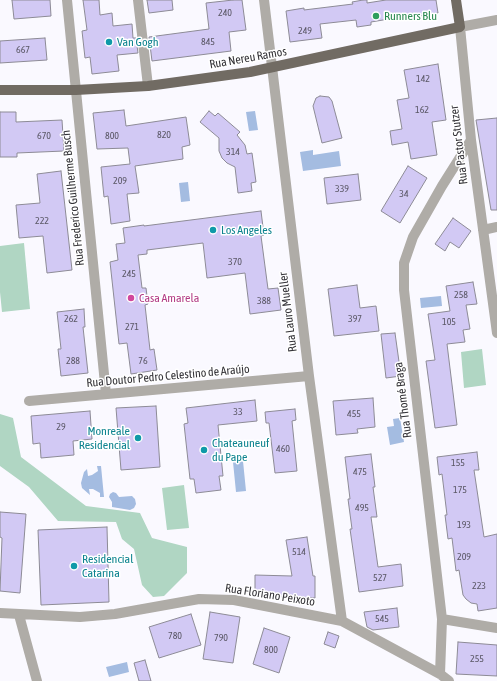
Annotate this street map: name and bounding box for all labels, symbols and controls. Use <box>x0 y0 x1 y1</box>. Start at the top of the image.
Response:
house number: 240 <box>218 7 232 19</box>
place label: Runners Blu <box>384 9 437 23</box>
marker: Runners Blu <box>371 11 381 21</box>
house number: 249 <box>298 25 312 37</box>
place label: Van Gogh <box>117 35 159 49</box>
house number: 845 <box>201 36 215 48</box>
marker: Van Gogh <box>104 37 114 47</box>
house number: 667 <box>16 44 30 56</box>
street label: Rua Nereu Ramos <box>208 44 288 72</box>
house number: 142 <box>416 73 430 85</box>
house number: 162 <box>415 104 429 116</box>
street label: Rua Pastor Stutzer <box>447 105 471 185</box>
street label: Rua Frederico Guilherme Busch <box>59 129 87 267</box>
house number: 820 <box>157 129 171 141</box>
house number: 670 <box>37 130 51 142</box>
house number: 800 <box>105 130 119 142</box>
house number: 314 <box>226 146 240 158</box>
house number: 209 <box>113 175 127 187</box>
house number: 339 <box>335 183 349 195</box>
house number: 34 <box>399 188 409 200</box>
house number: 222 <box>35 215 49 227</box>
place label: Los Angeles <box>221 223 272 237</box>
marker: Los Angeles <box>208 225 218 235</box>
house number: 370 <box>228 256 242 268</box>
house number: 245 <box>122 268 136 280</box>
street label: Rua Lauro Mueller <box>276 271 300 353</box>
house number: 258 <box>454 289 468 301</box>
place label: Casa Amarela <box>139 291 199 305</box>
marker: Casa Amarela <box>126 293 136 303</box>
house number: 388 <box>257 295 271 307</box>
house number: 262 <box>64 313 78 325</box>
house number: 397 <box>348 313 362 325</box>
house number: 105 <box>442 316 456 328</box>
house number: 271 <box>125 321 139 333</box>
house number: 288 <box>66 355 80 367</box>
house number: 76 <box>138 355 148 367</box>
street label: Rua Thomé Braga <box>391 361 415 439</box>
street label: Rua Doutor Pedro Celestino de Araújo <box>86 362 250 390</box>
house number: 33 <box>233 406 243 418</box>
house number: 455 <box>347 408 361 420</box>
house number: 29 <box>56 421 66 433</box>
place label: Monreale Residencial <box>79 424 130 452</box>
marker: Monreale Residencial <box>133 433 143 443</box>
place label: Chateauneuf du Pape <box>212 436 269 464</box>
house number: 460 <box>276 443 290 455</box>
marker: Chateauneuf du Pape <box>199 445 209 455</box>
house number: 155 <box>451 457 465 469</box>
house number: 475 <box>353 466 367 478</box>
house number: 175 <box>453 484 467 496</box>
house number: 495 <box>355 502 369 514</box>
house number: 193 <box>457 519 471 531</box>
house number: 514 <box>292 546 306 558</box>
house number: 209 <box>457 551 471 563</box>
place label: Residencial Catarina <box>82 552 133 580</box>
marker: Residencial Catarina <box>69 561 79 571</box>
house number: 527 <box>373 572 387 584</box>
house number: 223 <box>472 580 486 592</box>
street label: Rua Floriano Peixoto <box>224 581 316 609</box>
house number: 545 <box>375 613 389 625</box>
house number: 780 <box>168 630 182 642</box>
house number: 790 <box>214 632 228 644</box>
house number: 800 <box>264 644 278 656</box>
house number: 255 <box>470 653 484 665</box>

